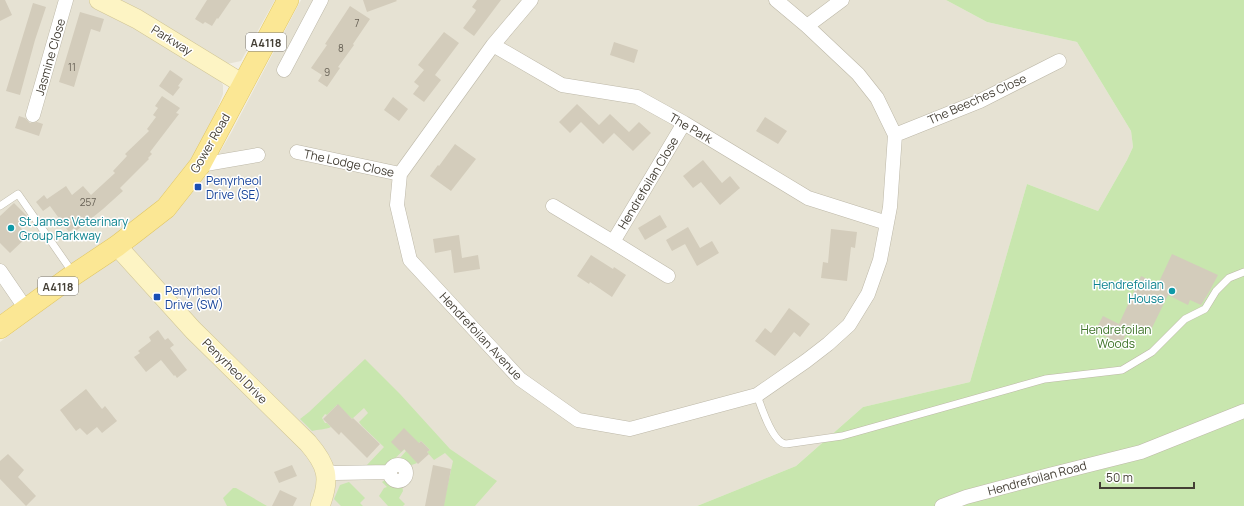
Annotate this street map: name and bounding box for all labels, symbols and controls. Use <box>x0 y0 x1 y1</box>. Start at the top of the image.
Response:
street label: Jasmine Close <box>31 16 69 98</box>
house number: 7 <box>354 16 360 30</box>
street label: Parkway <box>148 21 196 60</box>
road number: A4118 <box>246 33 286 51</box>
house number: 8 <box>338 41 344 55</box>
house number: 11 <box>68 60 76 74</box>
house number: 9 <box>324 65 330 79</box>
street label: The Beeches Close <box>925 70 1029 128</box>
street label: The Park <box>666 109 717 148</box>
street label: Gower Road <box>186 110 234 176</box>
street label: Hendrefoilan Close <box>614 134 682 232</box>
street label: The Lodge Close <box>302 145 396 181</box>
place label: Penyrheol Drive (SE) <box>206 172 262 203</box>
marker: Penyrheol Drive (SE) <box>193 182 203 192</box>
house number: 257 <box>80 195 96 209</box>
place label: St James Veterinary Group Parkway <box>19 213 129 244</box>
marker: St James Veterinary Group Parkway <box>6 223 16 233</box>
place label: Hendrefoilan House <box>1093 276 1164 307</box>
road number: A4118 <box>38 277 78 295</box>
place label: Penyrheol Drive (SW) <box>165 282 224 313</box>
marker: Hendrefoilan House <box>1167 286 1177 296</box>
street label: Hendrefoilan Avenue <box>436 288 526 384</box>
marker: Penyrheol Drive (SW) <box>152 292 162 302</box>
park label: Hendrefoilan Woods <box>1081 321 1151 352</box>
street label: Penyrheol Drive <box>199 335 271 407</box>
street label: Hendrefoilan Road <box>986 457 1088 499</box>
scale bar <box>1100 464 1194 490</box>
text: 50 m <box>1106 469 1133 486</box>

